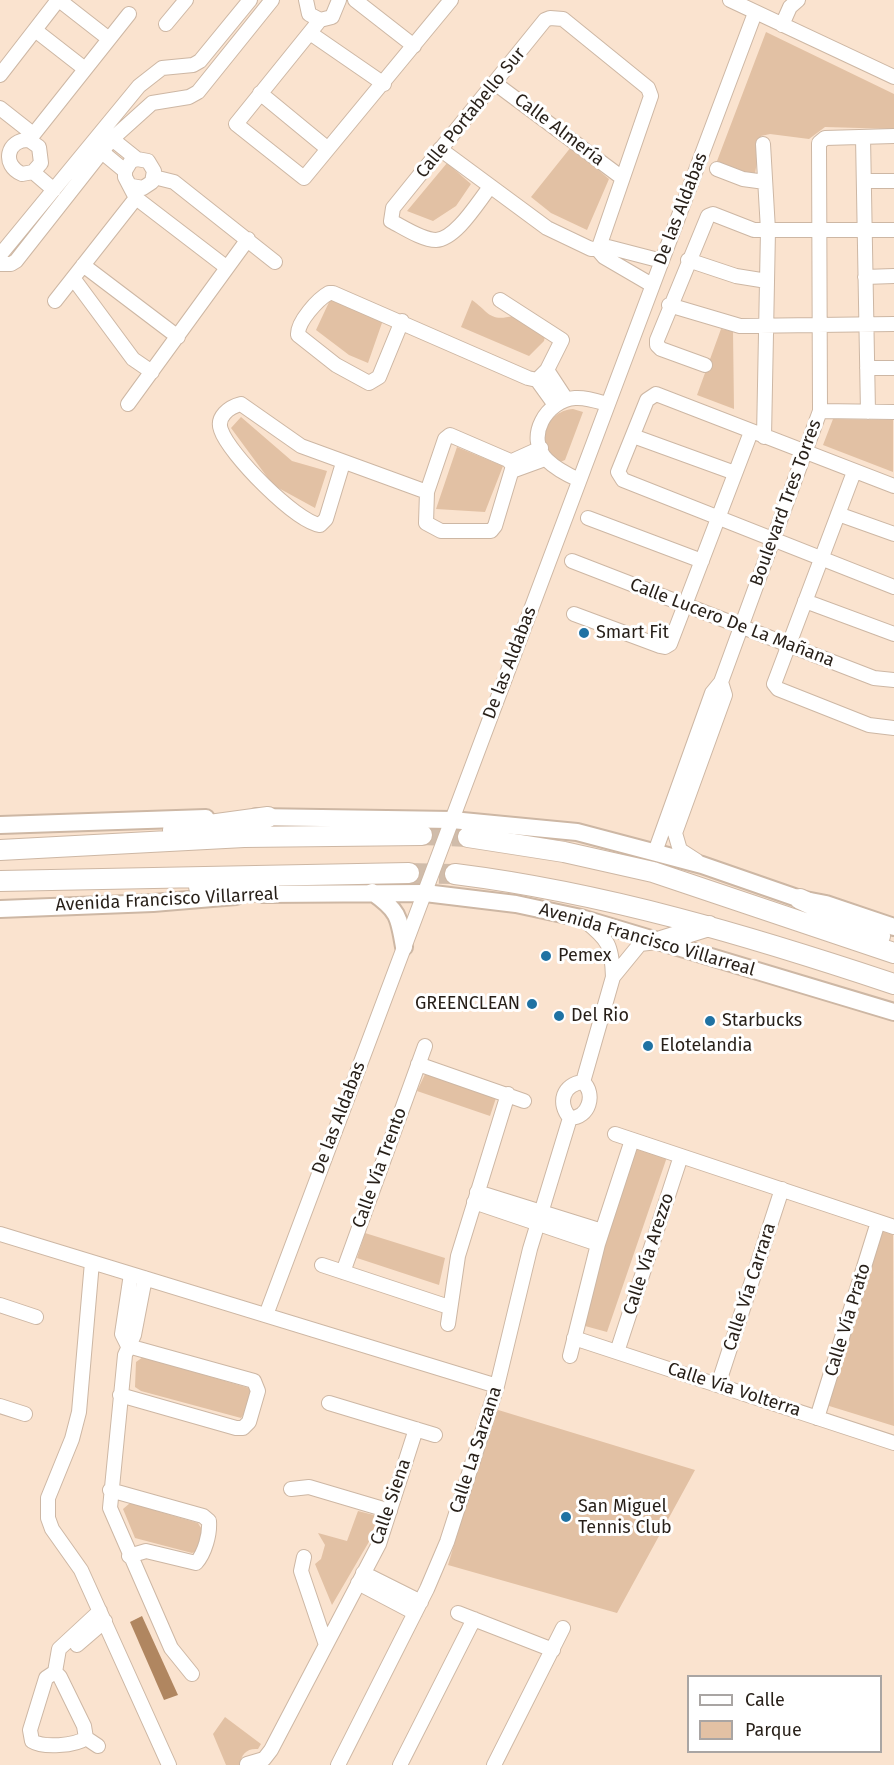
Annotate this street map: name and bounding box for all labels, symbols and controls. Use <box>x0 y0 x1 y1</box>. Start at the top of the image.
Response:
street label: Calle Portabello Sur <box>412 43 530 183</box>
street label: Calle Almería <box>510 89 608 171</box>
street label: De las Aldabas <box>650 150 712 268</box>
street label: Boulevard Tres Torres <box>746 417 826 589</box>
street label: Calle Lucero De La Mañana <box>627 574 837 672</box>
street label: De las Aldabas <box>479 604 541 722</box>
place label: Smart Fit <box>596 622 669 644</box>
marker: Smart Fit <box>577 626 591 640</box>
street label: Avenida Francisco Villarreal <box>55 883 279 917</box>
street label: Avenida Francisco Villarreal <box>537 899 757 981</box>
place label: Pemex <box>558 945 612 967</box>
marker: Pemex <box>539 949 553 963</box>
place label: GREENCLEAN <box>415 993 520 1015</box>
marker: GREENCLEAN <box>525 997 539 1011</box>
place label: Del Rio <box>571 1005 629 1027</box>
marker: Del Rio <box>552 1009 566 1023</box>
place label: Starbucks <box>722 1010 802 1032</box>
marker: Starbucks <box>703 1014 717 1028</box>
place label: Elotelandia <box>660 1035 752 1057</box>
marker: Elotelandia <box>641 1039 655 1053</box>
street label: De las Aldabas <box>308 1059 370 1177</box>
street label: Calle Vía Trento <box>348 1105 412 1231</box>
street label: Calle Vía Arezzo <box>619 1190 679 1318</box>
street label: Calle Vía Carrara <box>719 1220 781 1354</box>
street label: Calle Vía Prato <box>821 1261 875 1379</box>
street label: Calle Vía Volterra <box>665 1358 803 1422</box>
street label: Calle La Sarzana <box>445 1384 507 1516</box>
street label: Calle Siena <box>366 1456 416 1548</box>
place label: San Miguel Tennis Club <box>578 1496 672 1538</box>
marker: San Miguel Tennis Club <box>559 1510 573 1524</box>
legend <box>687 1675 882 1753</box>
text: Calle <box>745 1689 785 1711</box>
text: Parque <box>745 1719 802 1741</box>

